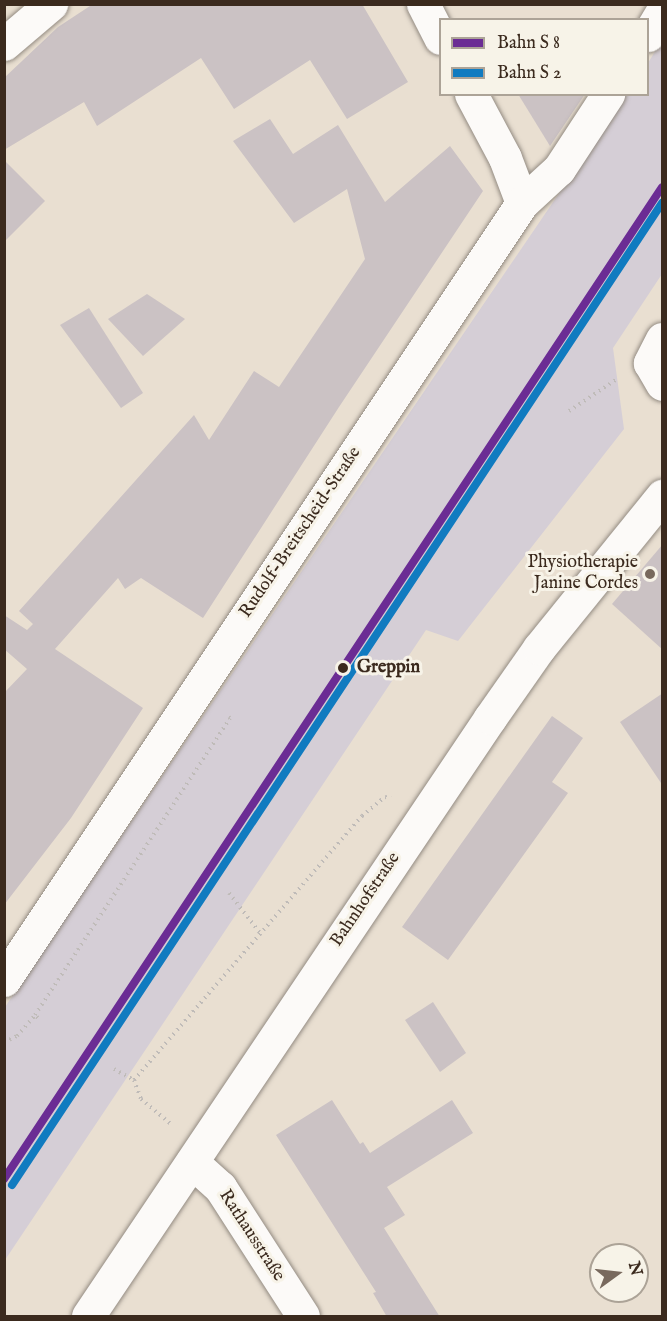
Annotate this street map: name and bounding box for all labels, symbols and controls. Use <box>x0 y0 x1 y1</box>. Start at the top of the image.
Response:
legend <box>439 18 649 96</box>
text: Bahn S 8 <box>497 32 560 55</box>
text: Bahn S 2 <box>497 62 561 85</box>
street label: Rudolf-Breitscheid-Straße <box>236 443 366 623</box>
place label: Physiotherapie Janine Cordes <box>528 553 638 596</box>
marker: Physiotherapie Janine Cordes <box>643 567 657 581</box>
place label: Greppin <box>357 657 420 679</box>
marker: Greppin <box>334 659 352 677</box>
street label: Bahnhofstraße <box>327 849 405 951</box>
street label: Rathausstraße <box>213 1186 289 1286</box>
north arrow <box>589 1243 649 1303</box>
text: N <box>623 1260 646 1278</box>

